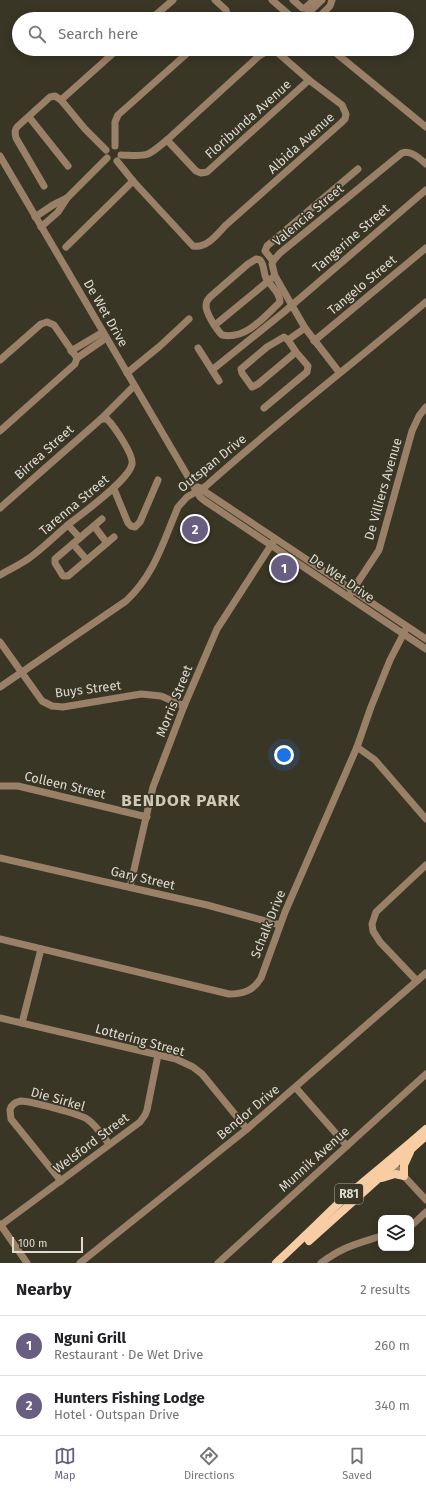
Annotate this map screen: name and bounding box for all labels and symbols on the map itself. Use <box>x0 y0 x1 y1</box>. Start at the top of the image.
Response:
street label: Floribunda Avenue <box>202 76 294 162</box>
street label: Albida Avenue <box>265 109 337 177</box>
street label: Valencia Street <box>270 181 347 249</box>
street label: Tangerine Street <box>310 200 393 275</box>
street label: Tangelo Street <box>325 252 399 318</box>
street label: De Wet Drive <box>81 277 131 349</box>
street label: Birrea Street <box>11 421 77 482</box>
street label: Outspan Drive <box>175 431 249 495</box>
street label: De Villiers Avenue <box>361 436 405 542</box>
street label: Tarenna Street <box>36 471 112 538</box>
pin: 2 <box>182 514 208 544</box>
street label: De Wet Drive <box>307 551 377 605</box>
pin: 1 <box>271 553 297 583</box>
street label: Morris Street <box>153 663 195 739</box>
street label: Buys Street <box>54 677 122 701</box>
your location <box>274 745 294 765</box>
street label: Colleen Street <box>23 768 107 802</box>
district label: BENDOR PARK <box>121 790 241 811</box>
street label: Gary Street <box>109 863 177 893</box>
street label: Schalk Drive <box>248 888 288 960</box>
street label: Lottering Street <box>94 1021 187 1059</box>
street label: Bendor Drive <box>214 1082 282 1142</box>
street label: Die Sirkel <box>29 1084 87 1114</box>
street label: Welsford Street <box>50 1110 132 1176</box>
street label: Munnik Avenue <box>276 1123 352 1195</box>
road number: R81 <box>335 1184 363 1204</box>
scale bar <box>12 1235 83 1254</box>

